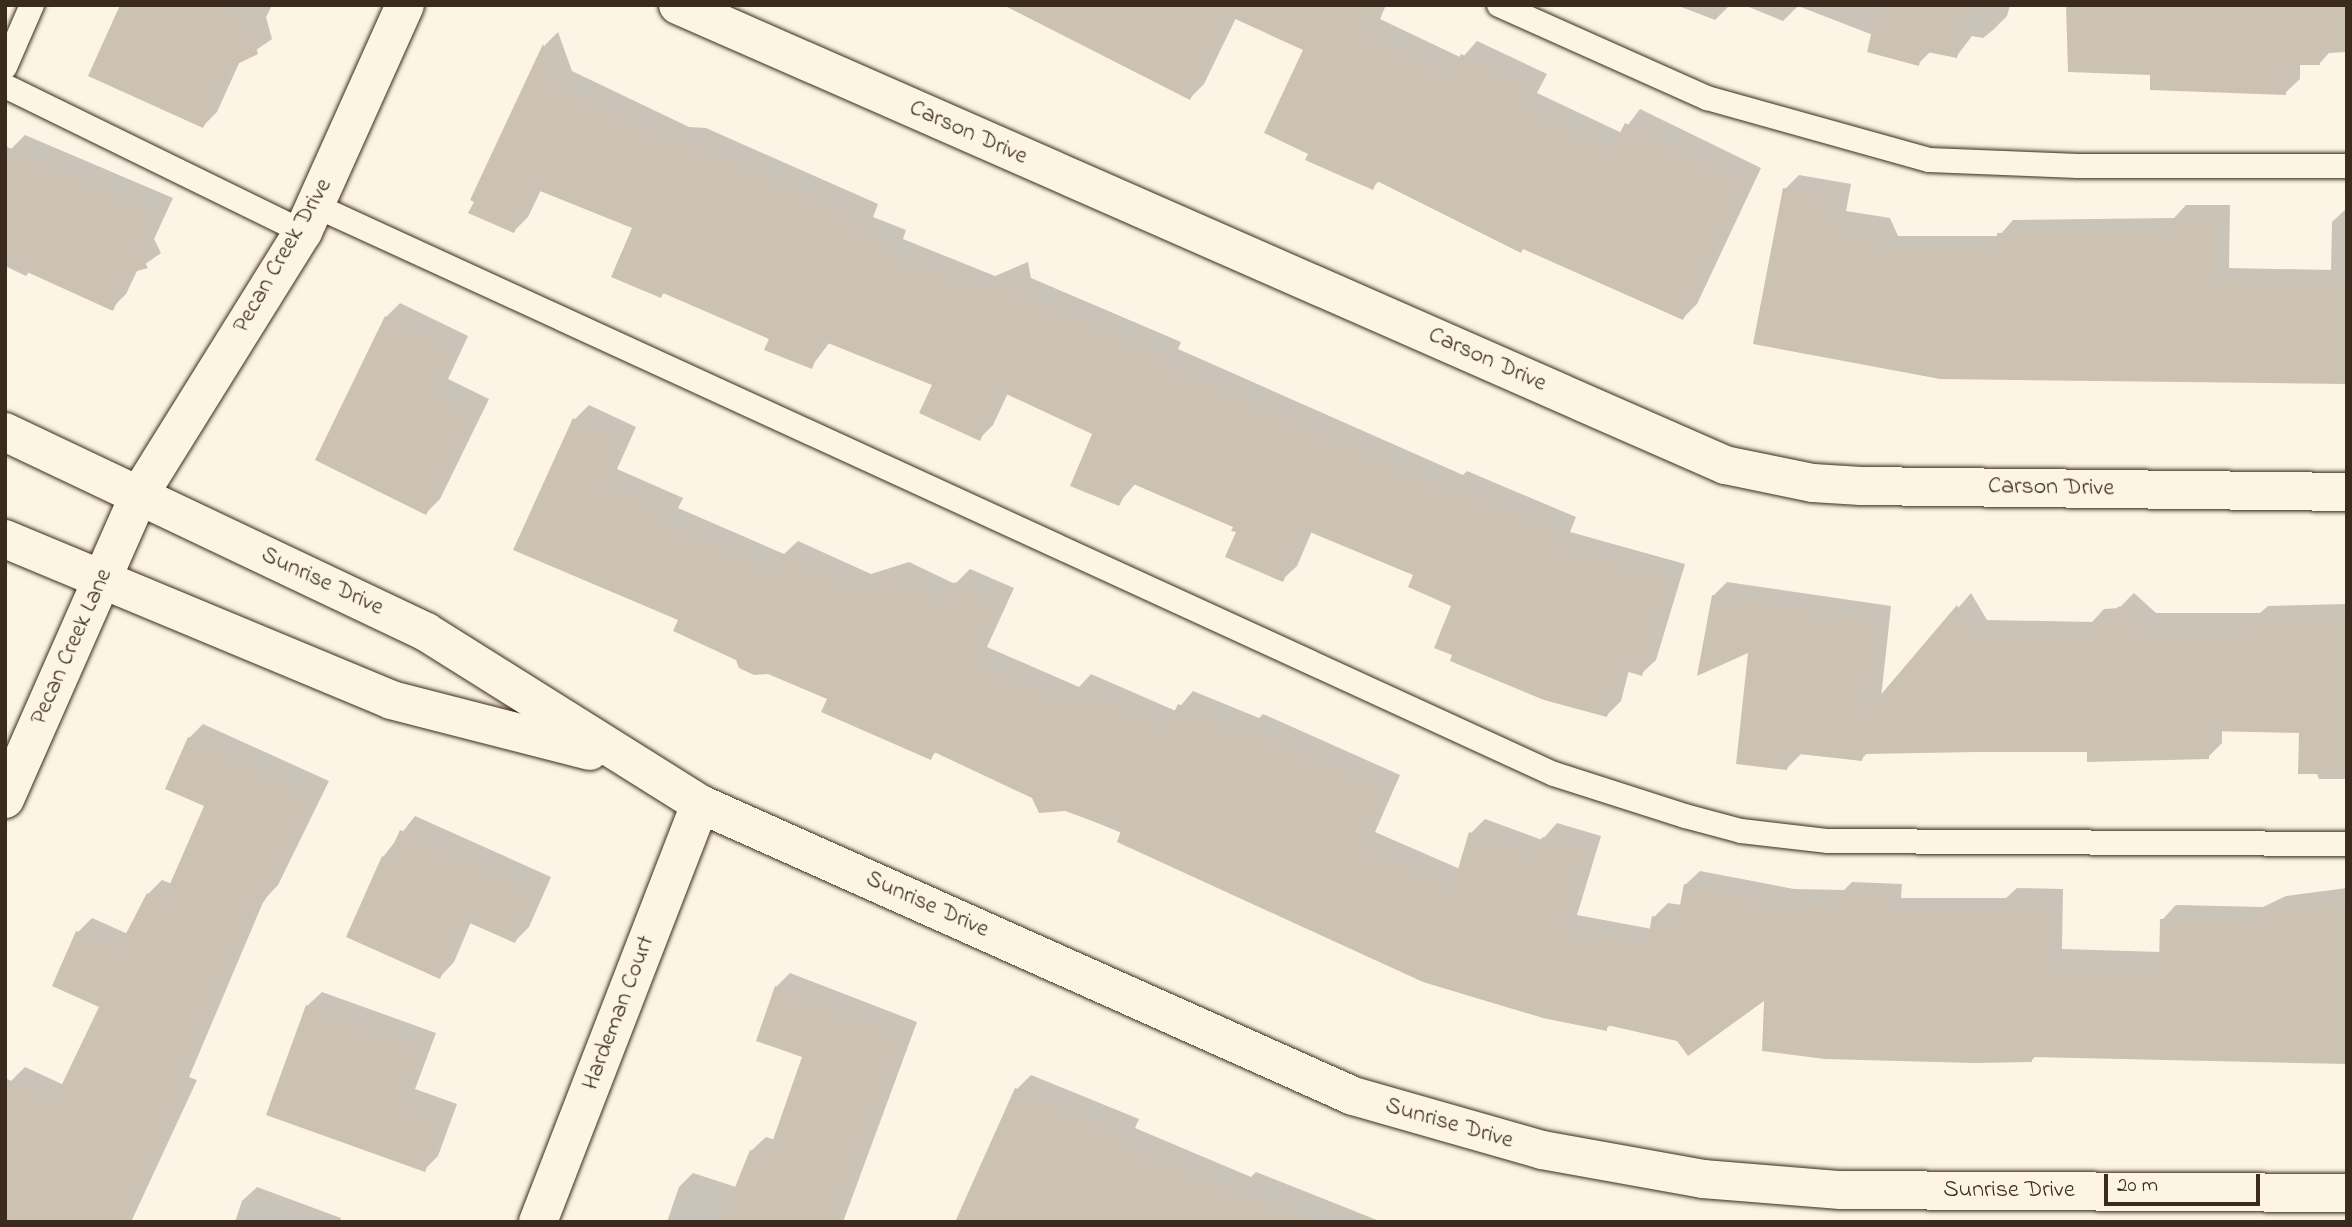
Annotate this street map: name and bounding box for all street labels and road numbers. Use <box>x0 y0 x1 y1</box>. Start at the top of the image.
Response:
street label: Carson Drive <box>904 94 1032 172</box>
street label: Pecan Creek Drive <box>227 174 339 338</box>
street label: Carson Drive <box>1423 321 1551 399</box>
street label: Carson Drive <box>1988 473 2114 503</box>
street label: Sunrise Drive <box>256 541 388 623</box>
street label: Pecan Creek Lane <box>25 565 119 729</box>
street label: Sunrise Drive <box>861 865 993 945</box>
street label: Hardeman Court <box>576 932 662 1094</box>
street label: Sunrise Drive <box>1382 1092 1516 1156</box>
street label: Sunrise Drive <box>1943 1177 2075 1205</box>

